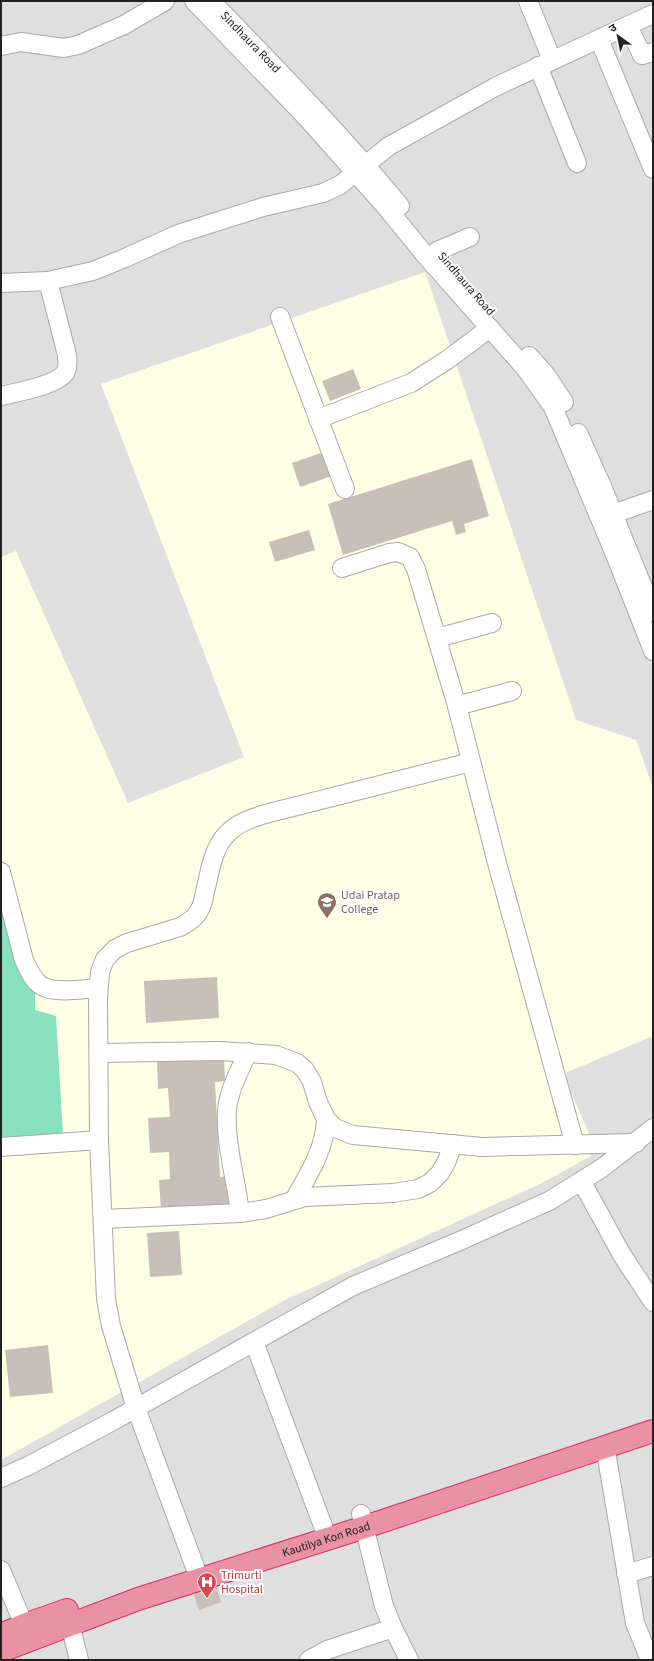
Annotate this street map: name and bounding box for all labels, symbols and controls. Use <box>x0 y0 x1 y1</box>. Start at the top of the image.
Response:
street label: Sindhaura Road <box>217 7 285 77</box>
north arrow <box>598 16 638 56</box>
text: उ <box>606 20 620 36</box>
street label: Sindhaura Road <box>433 248 499 320</box>
place label: Udai Pratap College <box>341 887 400 918</box>
school or university icon: Udai Pratap College <box>316 891 338 919</box>
street label: Kautilya Kon Road <box>280 1517 373 1561</box>
place label: Trimurti Hospital <box>221 1567 263 1598</box>
hospital icon: Trimurti Hospital <box>196 1571 218 1599</box>

